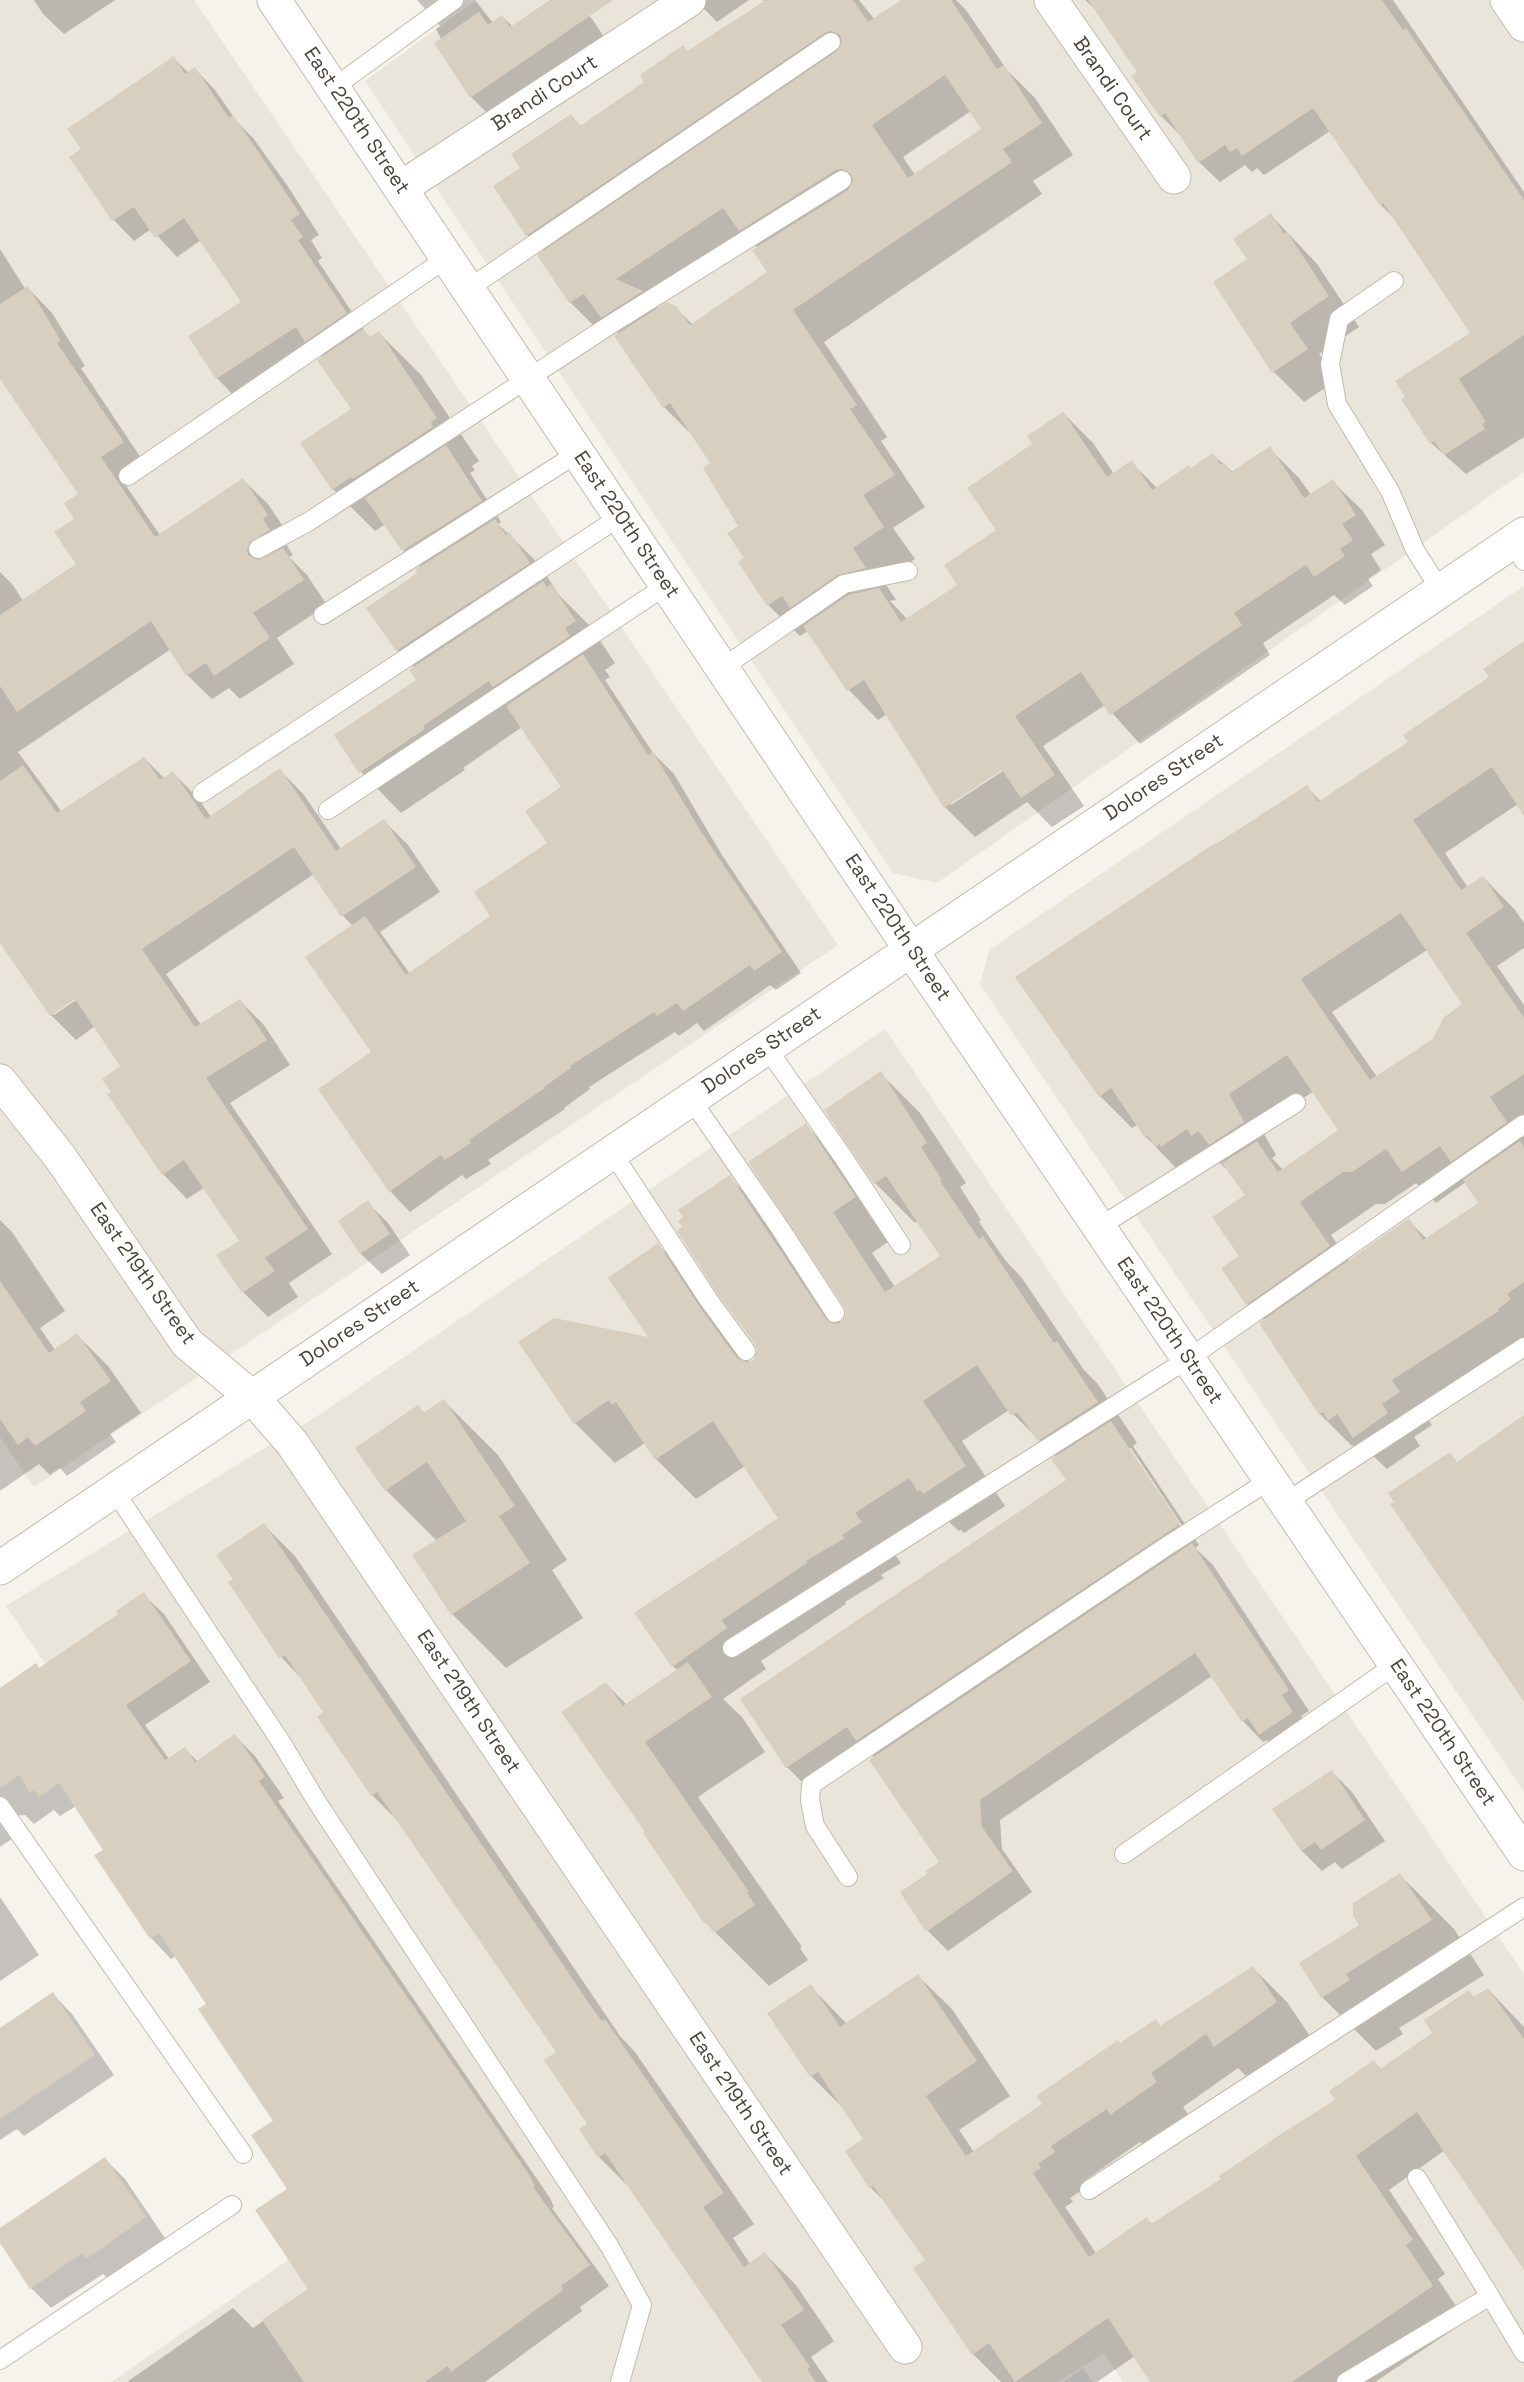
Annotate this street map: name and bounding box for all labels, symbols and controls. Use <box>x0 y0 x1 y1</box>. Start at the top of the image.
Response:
street label: Brandi Court <box>1067 32 1157 146</box>
street label: East 220th Street <box>298 43 414 199</box>
street label: Brandi Court <box>488 51 602 137</box>
street label: East 220th Street <box>568 447 684 603</box>
street label: Dolores Street <box>1100 729 1228 827</box>
street label: East 220th Street <box>839 850 955 1006</box>
street label: Dolores Street <box>698 1002 826 1100</box>
street label: East 219th Street <box>84 1198 200 1350</box>
street label: East 220th Street <box>1111 1253 1227 1409</box>
street label: Dolores Street <box>296 1275 424 1373</box>
street label: East 219th Street <box>411 1626 525 1778</box>
street label: East 220th Street <box>1384 1655 1500 1811</box>
street label: East 219th Street <box>683 2028 797 2180</box>

